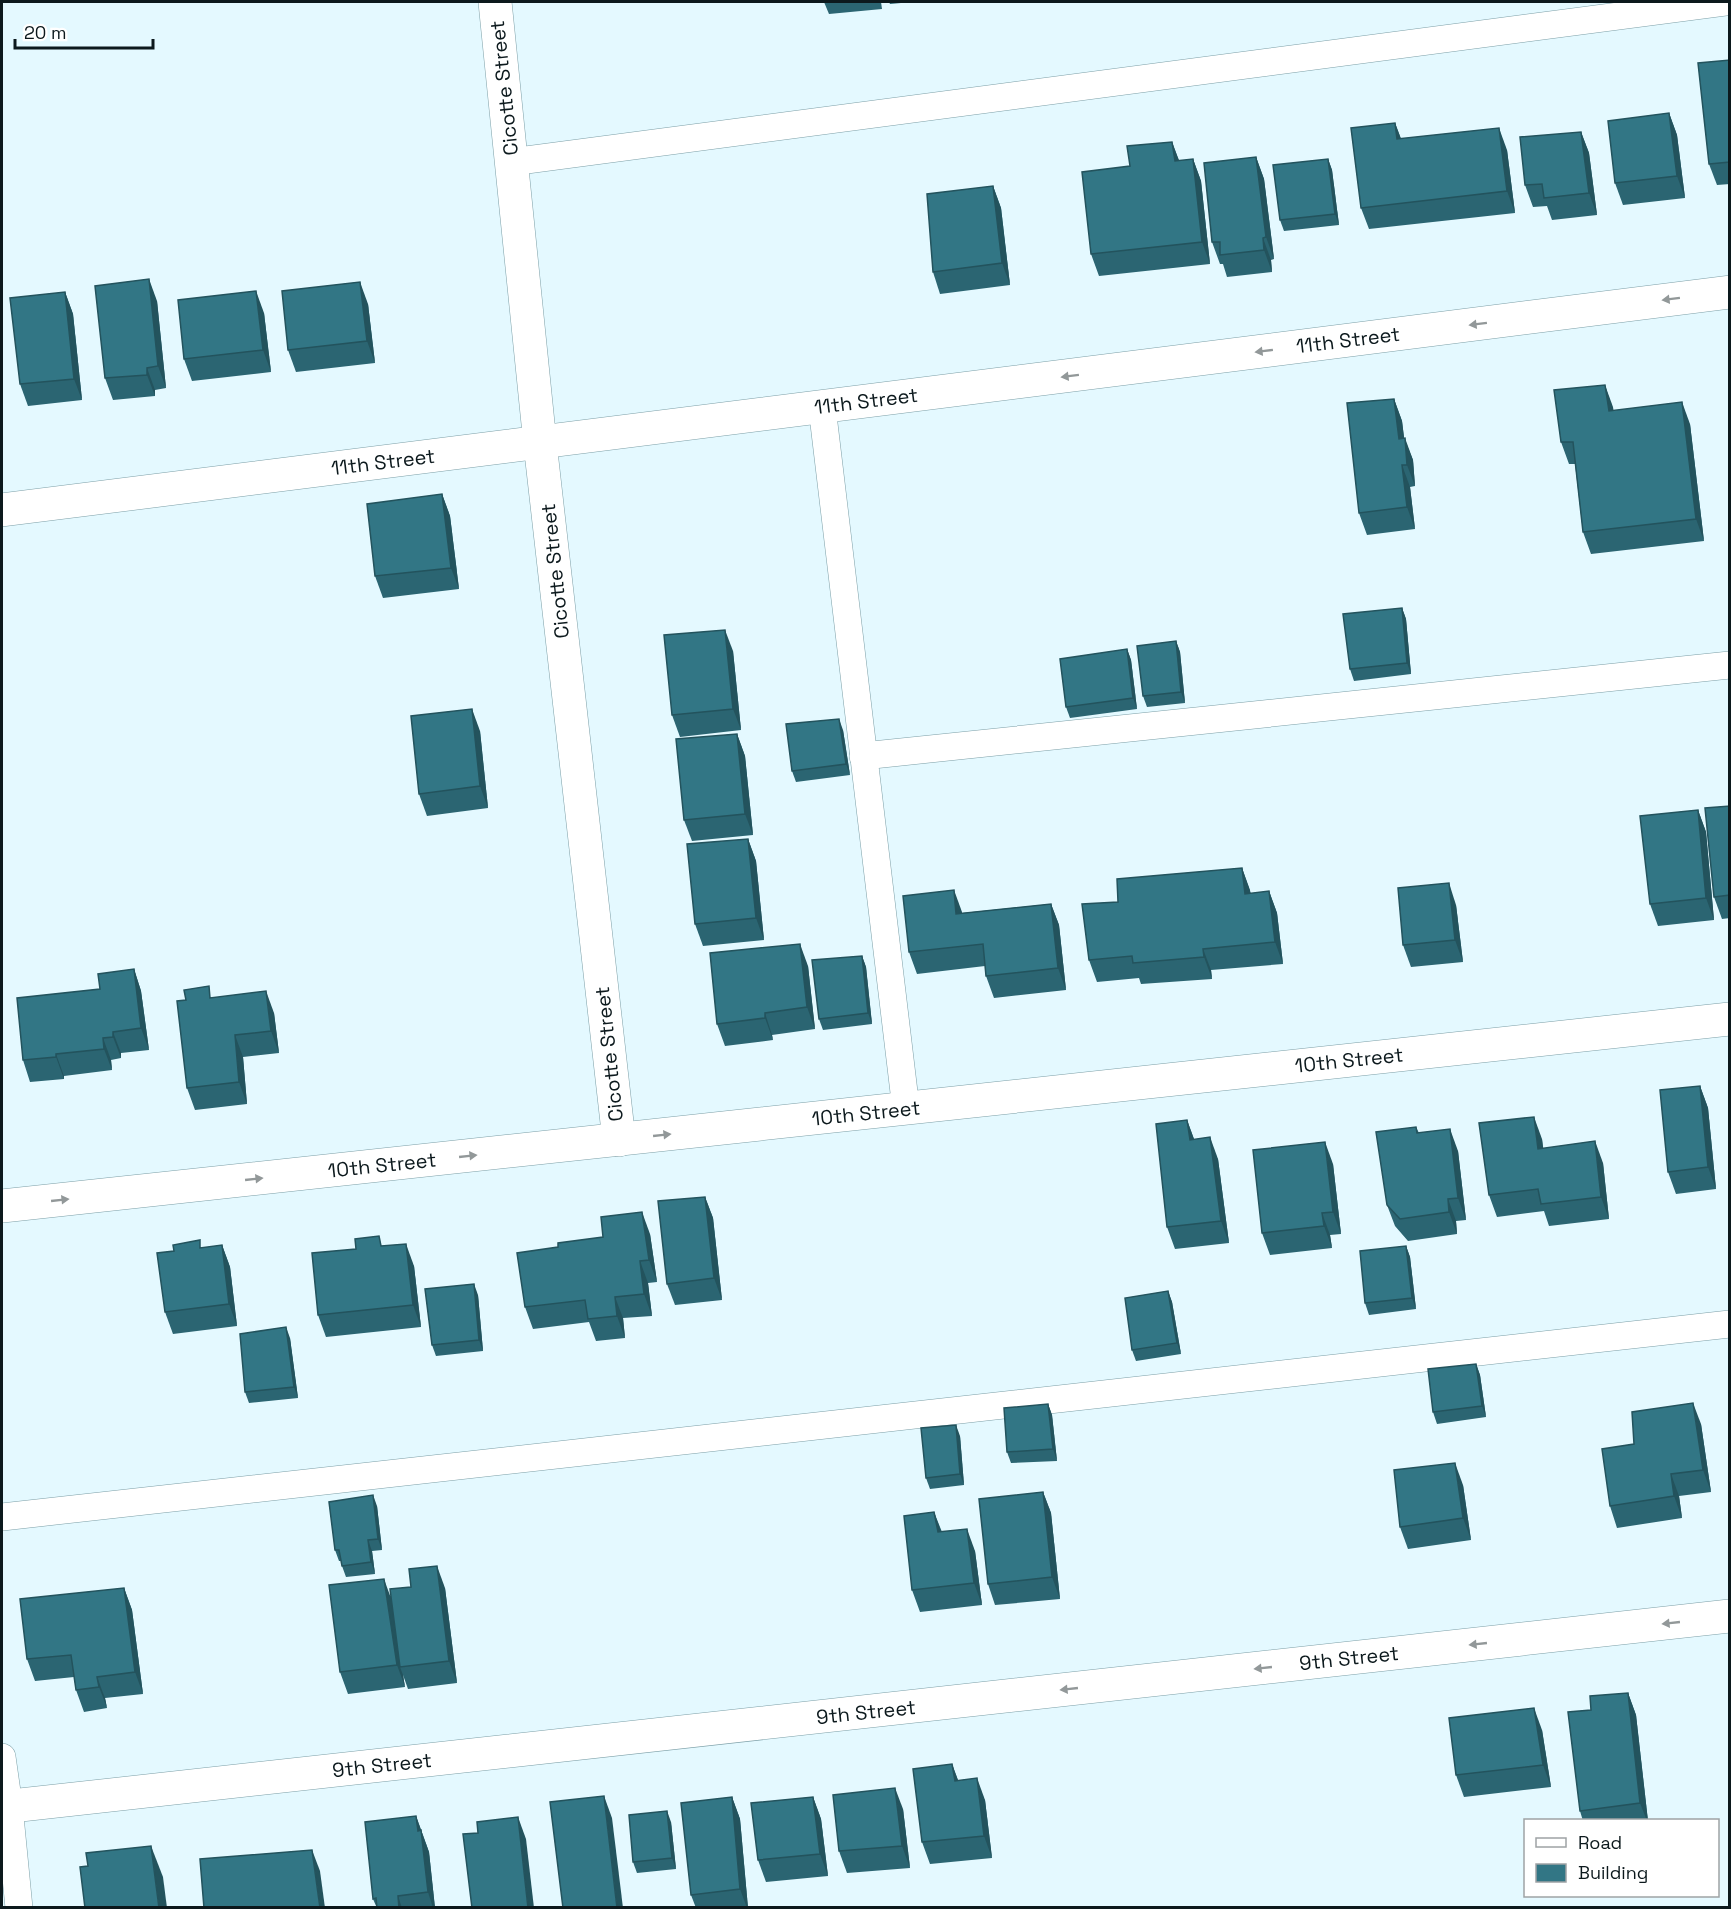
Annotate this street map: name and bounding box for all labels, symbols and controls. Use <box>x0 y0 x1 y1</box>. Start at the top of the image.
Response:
scale bar <box>15 12 153 50</box>
street label: Cicotte Street <box>484 19 524 157</box>
text: 20 m <box>24 21 67 44</box>
one-way arrow <box>1662 295 1681 304</box>
one-way arrow <box>1468 319 1487 329</box>
street label: 11th Street <box>1295 321 1401 359</box>
one-way arrow <box>1254 346 1273 356</box>
one-way arrow <box>1061 371 1080 380</box>
street label: 11th Street <box>813 382 919 420</box>
street label: 11th Street <box>330 443 436 481</box>
street label: Cicotte Street <box>535 502 575 640</box>
street label: Cicotte Street <box>589 985 629 1123</box>
street label: 10th Street <box>1293 1041 1405 1079</box>
street label: 10th Street <box>810 1094 922 1132</box>
one-way arrow <box>653 1130 672 1140</box>
street label: 10th Street <box>326 1146 438 1184</box>
one-way arrow <box>459 1151 478 1161</box>
one-way arrow <box>244 1174 263 1184</box>
one-way arrow <box>50 1195 69 1205</box>
one-way arrow <box>1662 1618 1681 1628</box>
one-way arrow <box>1468 1639 1487 1649</box>
street label: 9th Street <box>1298 1640 1400 1676</box>
one-way arrow <box>1253 1663 1272 1673</box>
one-way arrow <box>1059 1684 1078 1694</box>
street label: 9th Street <box>815 1694 917 1730</box>
street label: 9th Street <box>331 1747 433 1783</box>
legend <box>1524 1819 1719 1897</box>
text: Road <box>1578 1831 1622 1854</box>
text: Building <box>1578 1861 1648 1884</box>

